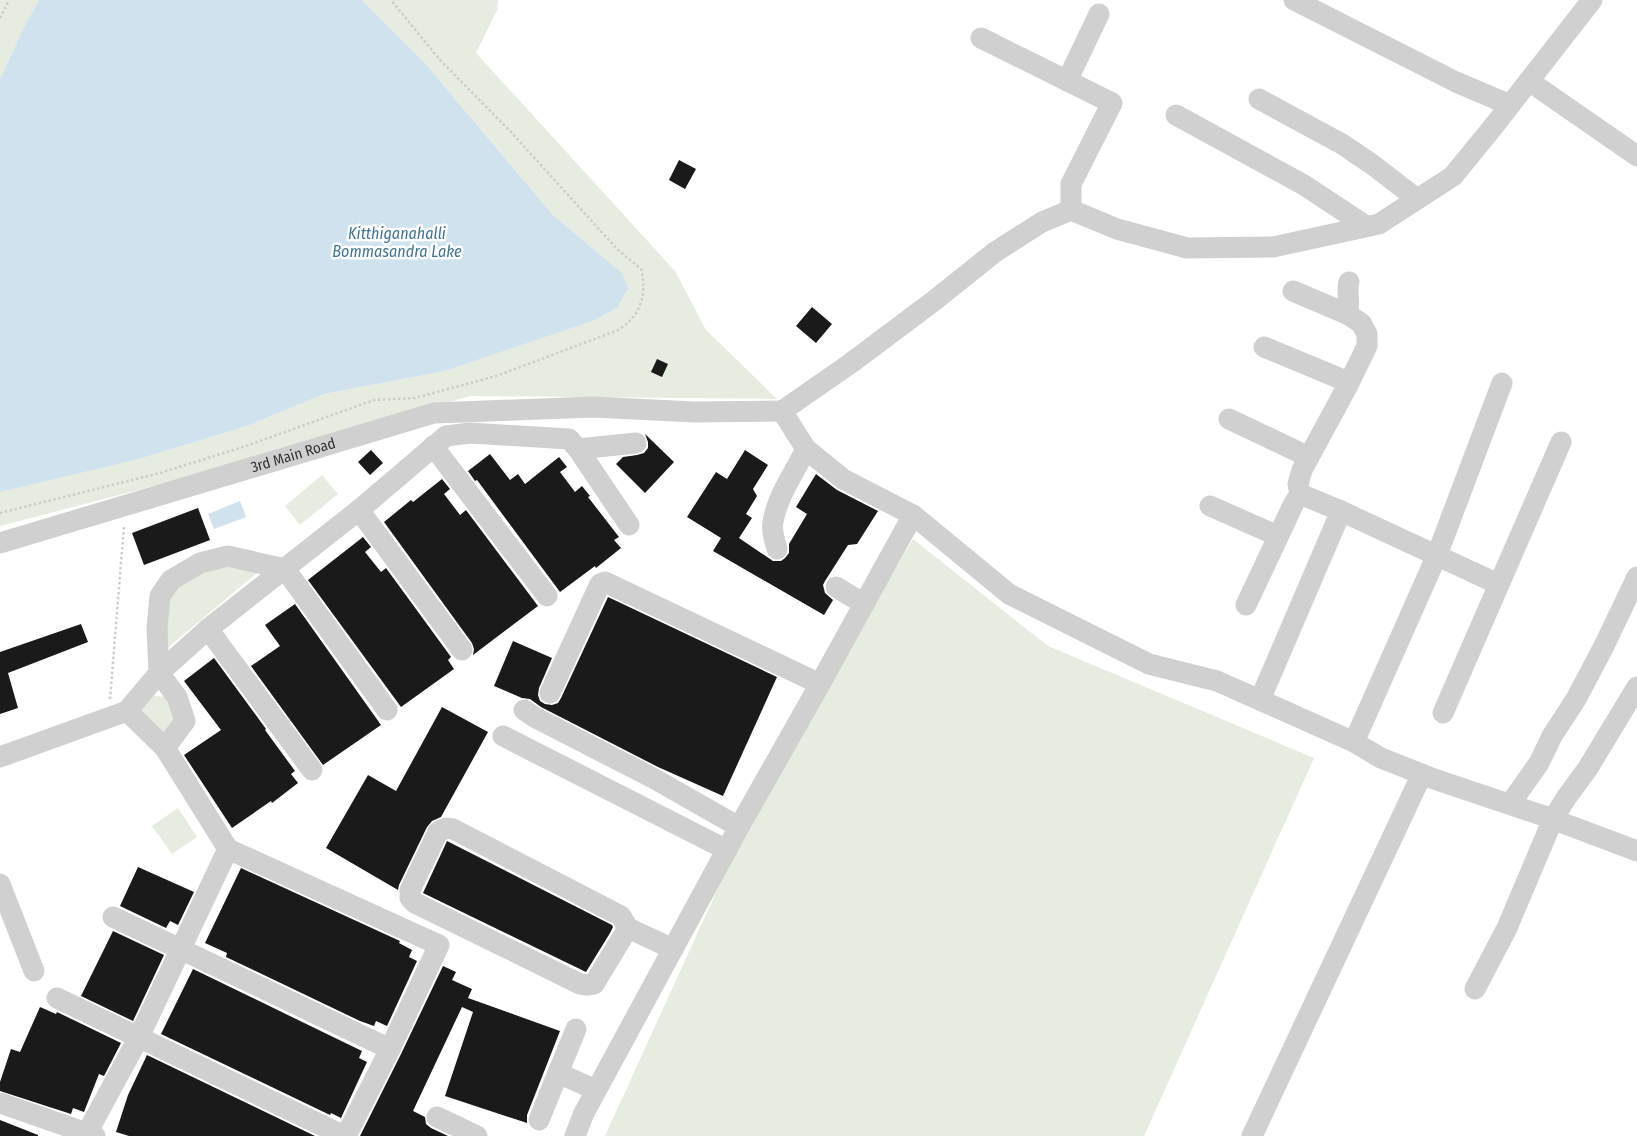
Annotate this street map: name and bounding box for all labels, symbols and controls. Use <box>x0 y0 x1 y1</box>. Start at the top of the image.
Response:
water label: Kitthiganahalli Bommasandra Lake <box>332 224 462 261</box>
street label: 3rd Main Road <box>249 434 338 476</box>

